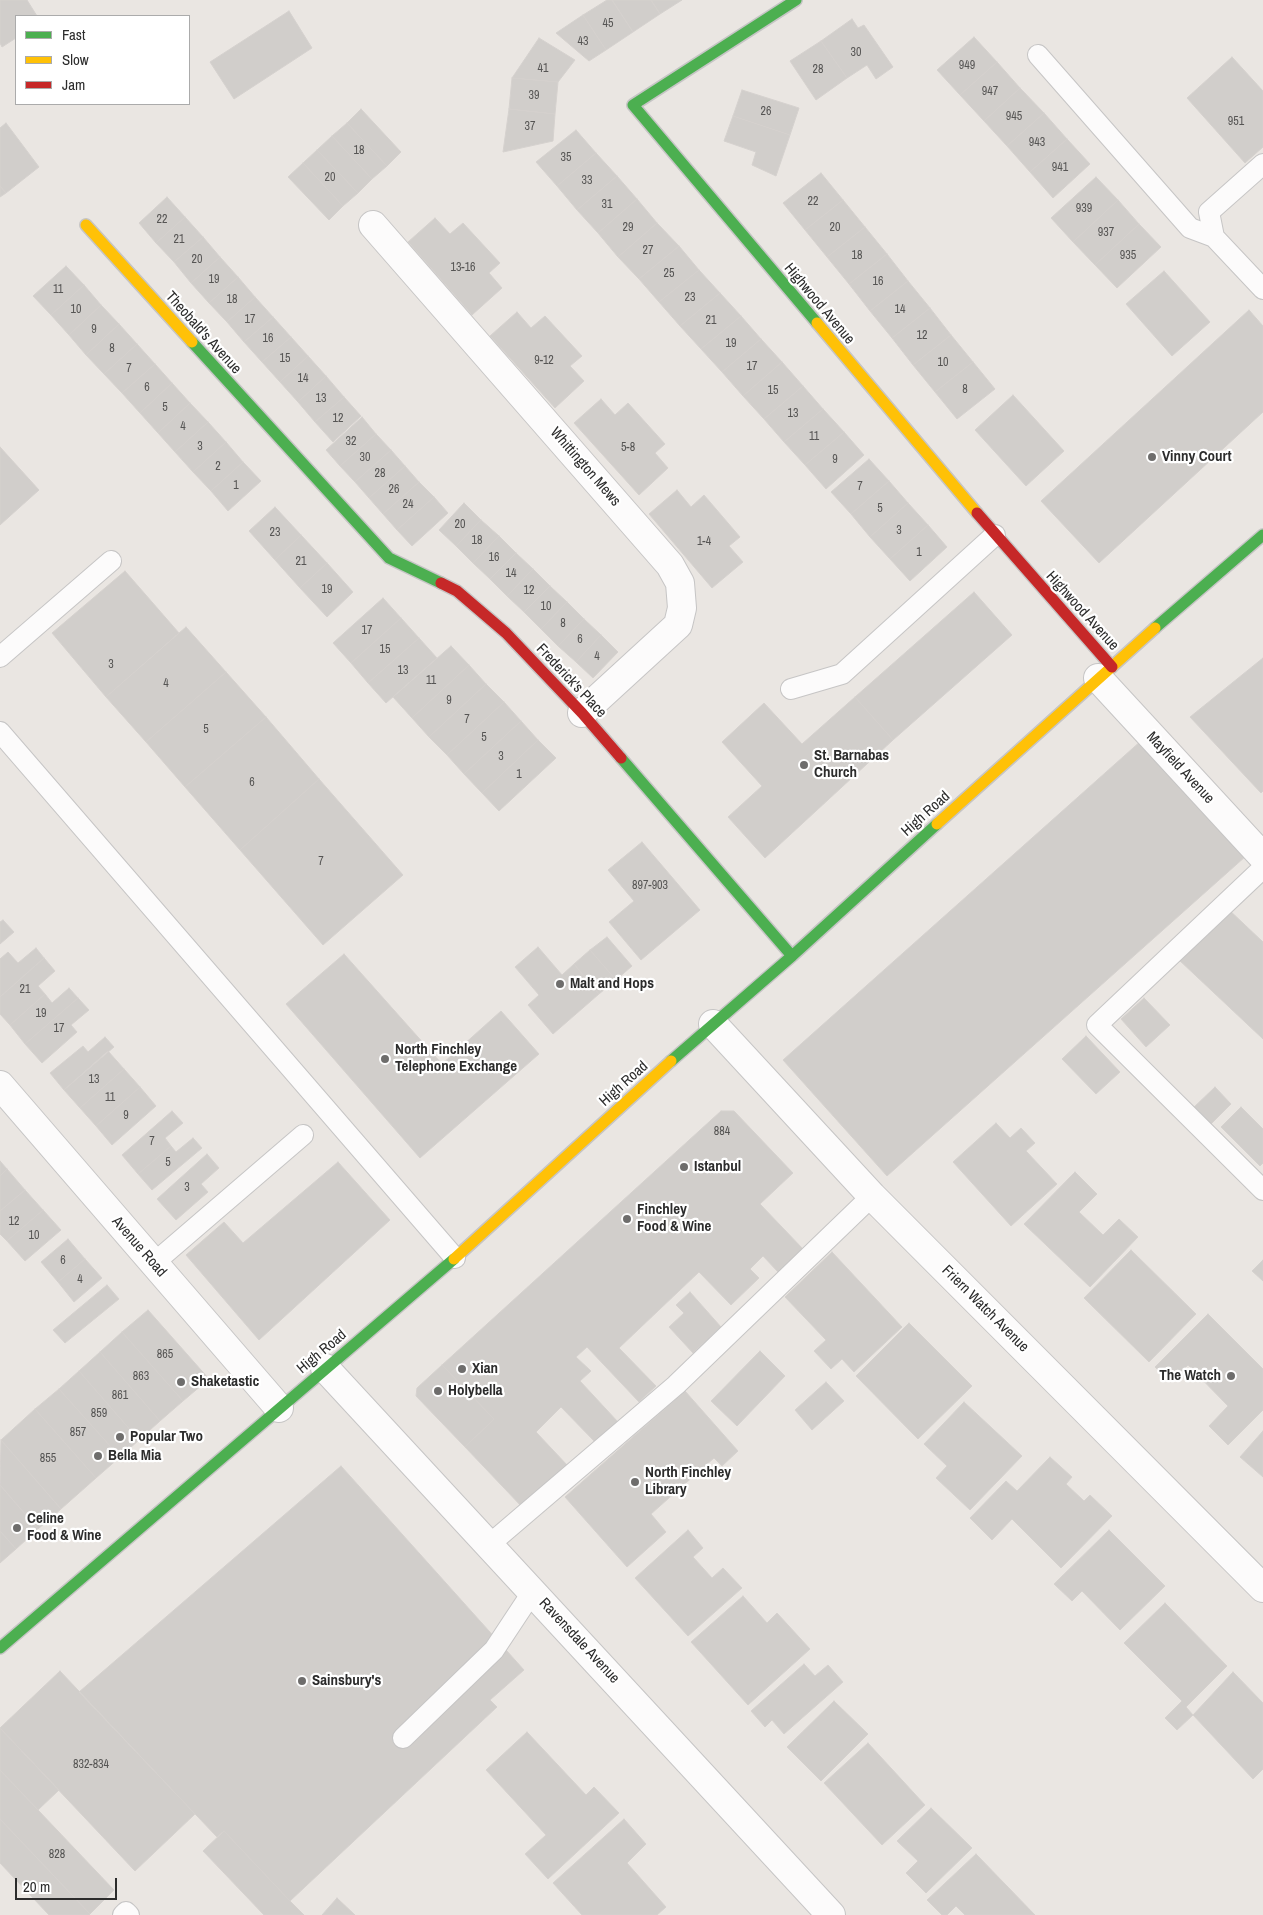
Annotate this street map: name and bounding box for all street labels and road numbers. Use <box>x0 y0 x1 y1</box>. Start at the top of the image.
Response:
street label: Highwood Avenue <box>780 260 858 348</box>
street label: Theobald's Avenue <box>161 288 245 378</box>
street label: Whittington Mews <box>546 424 624 510</box>
street label: Highwood Avenue <box>1042 568 1122 654</box>
street label: Frederick's Place <box>532 640 610 722</box>
street label: Mayfield Avenue <box>1142 728 1218 808</box>
street label: High Road <box>898 788 954 840</box>
street label: High Road <box>596 1058 652 1110</box>
street label: Avenue Road <box>108 1213 170 1281</box>
street label: Friern Watch Avenue <box>938 1262 1032 1356</box>
street label: High Road <box>294 1326 350 1378</box>
street label: Ravensdale Avenue <box>535 1595 623 1687</box>

